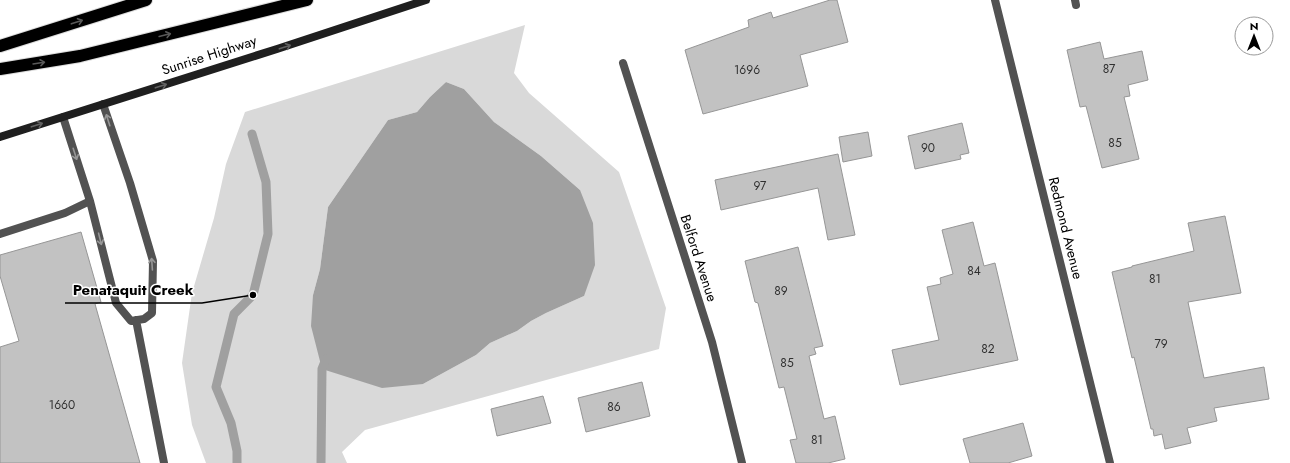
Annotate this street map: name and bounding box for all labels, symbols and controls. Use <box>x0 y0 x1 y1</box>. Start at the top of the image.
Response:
north arrow <box>1234 16 1274 56</box>
one-way arrow <box>71 18 84 25</box>
text: N <box>1250 18 1258 34</box>
street label: Sunrise Highway <box>159 30 260 80</box>
one-way arrow <box>159 31 172 39</box>
one-way arrow <box>279 42 291 50</box>
one-way arrow <box>32 59 45 67</box>
house number: 87 <box>1103 60 1116 78</box>
house number: 1696 <box>734 61 760 79</box>
one-way arrow <box>154 82 167 89</box>
one-way arrow <box>104 114 112 126</box>
one-way arrow <box>31 121 44 128</box>
house number: 85 <box>1108 134 1122 152</box>
house number: 90 <box>921 139 935 157</box>
one-way arrow <box>72 147 79 160</box>
street label: Redmond Avenue <box>1044 175 1088 281</box>
house number: 97 <box>754 177 767 195</box>
street label: Belford Avenue <box>676 212 722 304</box>
one-way arrow <box>96 232 104 245</box>
one-way arrow <box>149 258 156 271</box>
house number: 84 <box>967 262 981 280</box>
house number: 81 <box>1149 270 1161 288</box>
callout: Penataquit Creek <box>65 276 202 303</box>
text: Penataquit Creek <box>73 279 194 301</box>
house number: 89 <box>774 282 788 300</box>
house number: 79 <box>1154 335 1168 353</box>
house number: 82 <box>981 340 995 358</box>
house number: 85 <box>780 354 794 372</box>
house number: 1660 <box>49 396 75 414</box>
house number: 86 <box>607 398 621 416</box>
house number: 81 <box>811 431 823 449</box>

